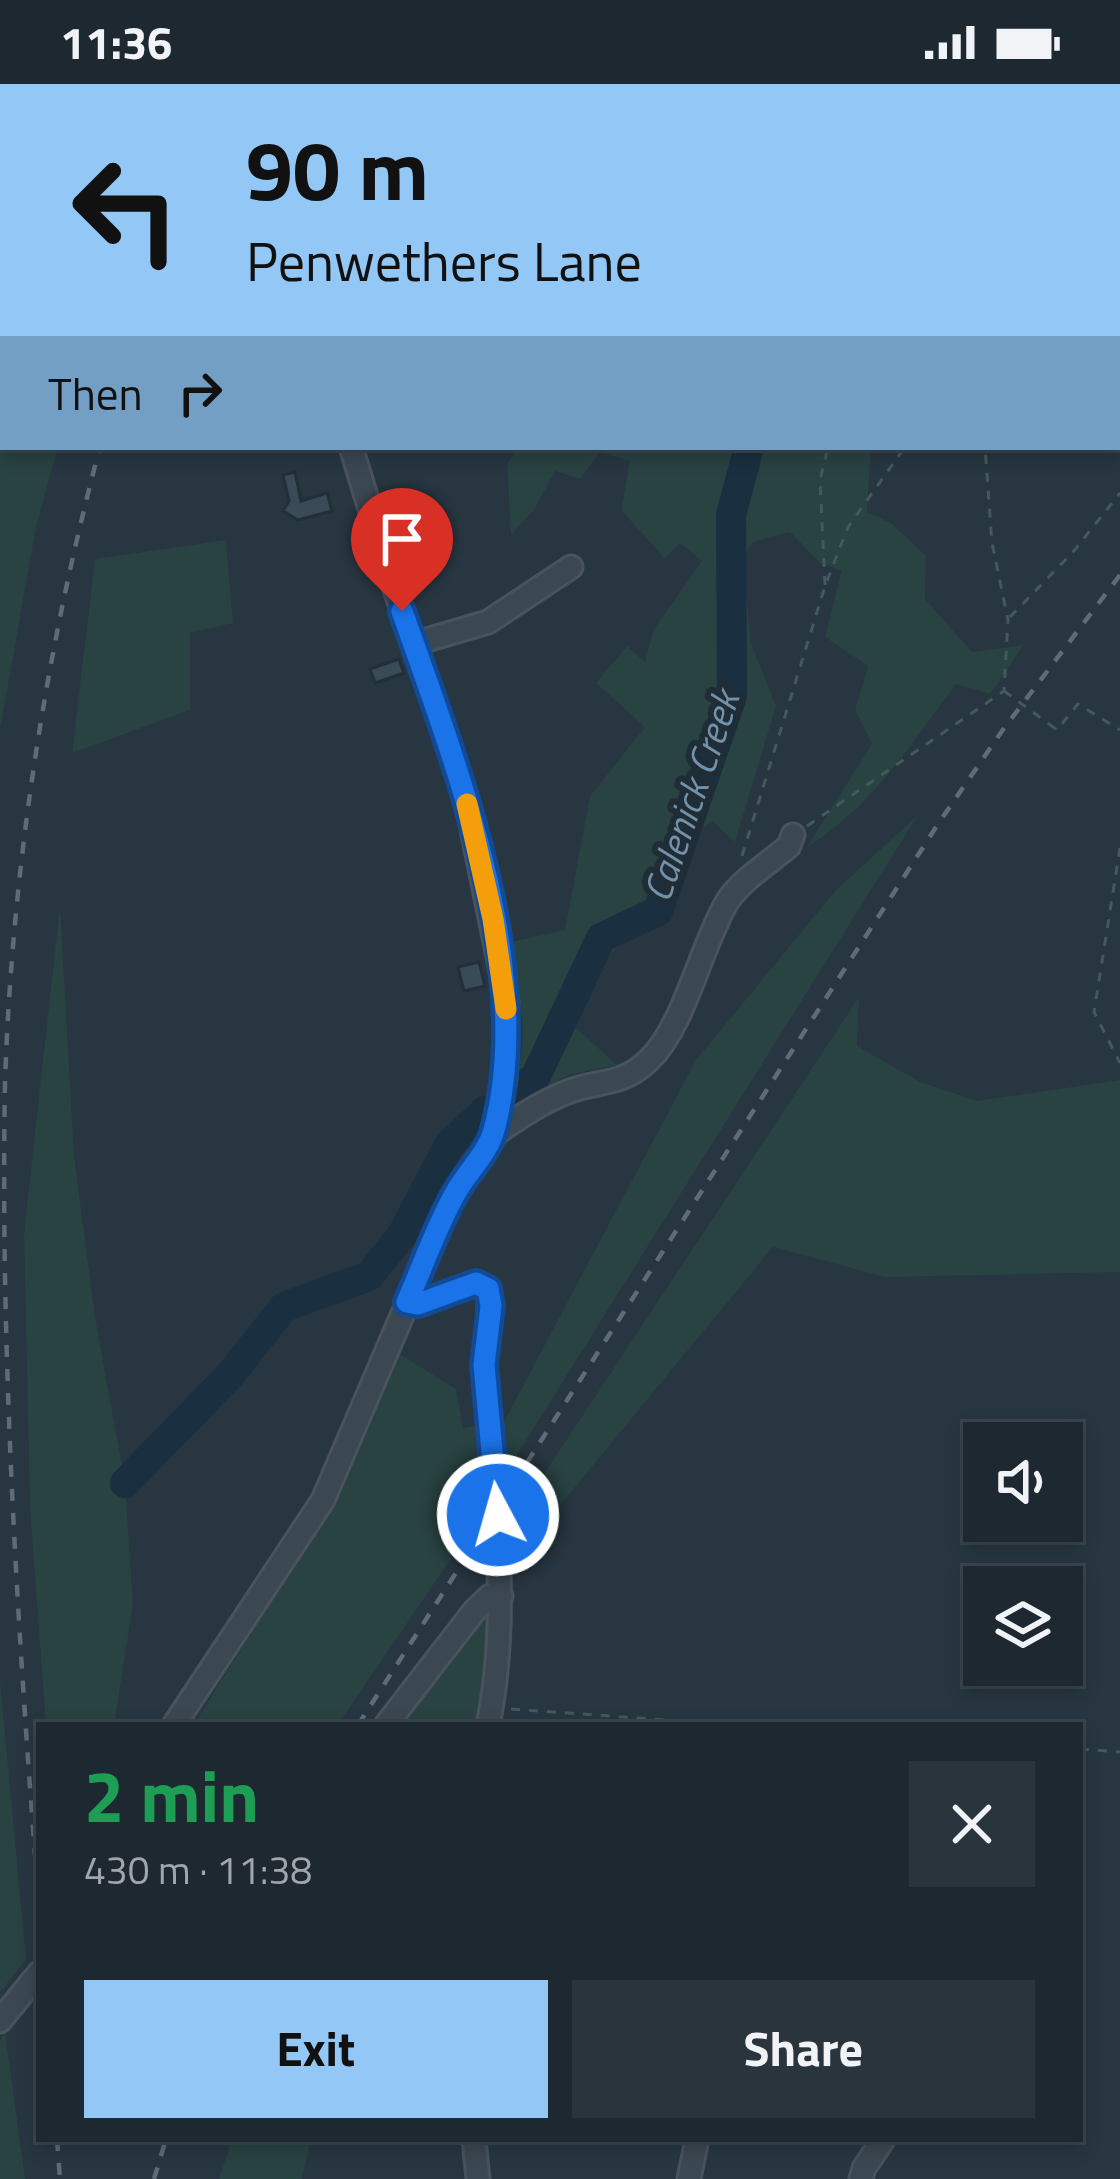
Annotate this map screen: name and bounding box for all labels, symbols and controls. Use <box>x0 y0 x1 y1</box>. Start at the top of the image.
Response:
text: 11:36 <box>60 8 172 76</box>
text: 90 m <box>246 105 429 233</box>
icon: left <box>48 132 204 288</box>
text: Penwethers Lane <box>246 220 642 302</box>
text: Then <box>48 359 143 427</box>
icon: right <box>167 360 233 426</box>
pin <box>351 488 453 611</box>
icon: arrive <box>369 506 435 572</box>
water label: Calenick Creek <box>627 678 756 909</box>
map controls <box>963 1422 1083 1686</box>
button: sound <box>963 1422 1083 1542</box>
position arrow <box>435 1452 561 1578</box>
button: layers <box>963 1566 1083 1686</box>
text: 2 min <box>84 1740 259 1850</box>
button: close <box>909 1761 1035 1887</box>
text: 430 m · 11:38 <box>84 1840 312 1899</box>
button: Exit <box>84 1980 548 2118</box>
button: Share <box>572 1980 1035 2118</box>

